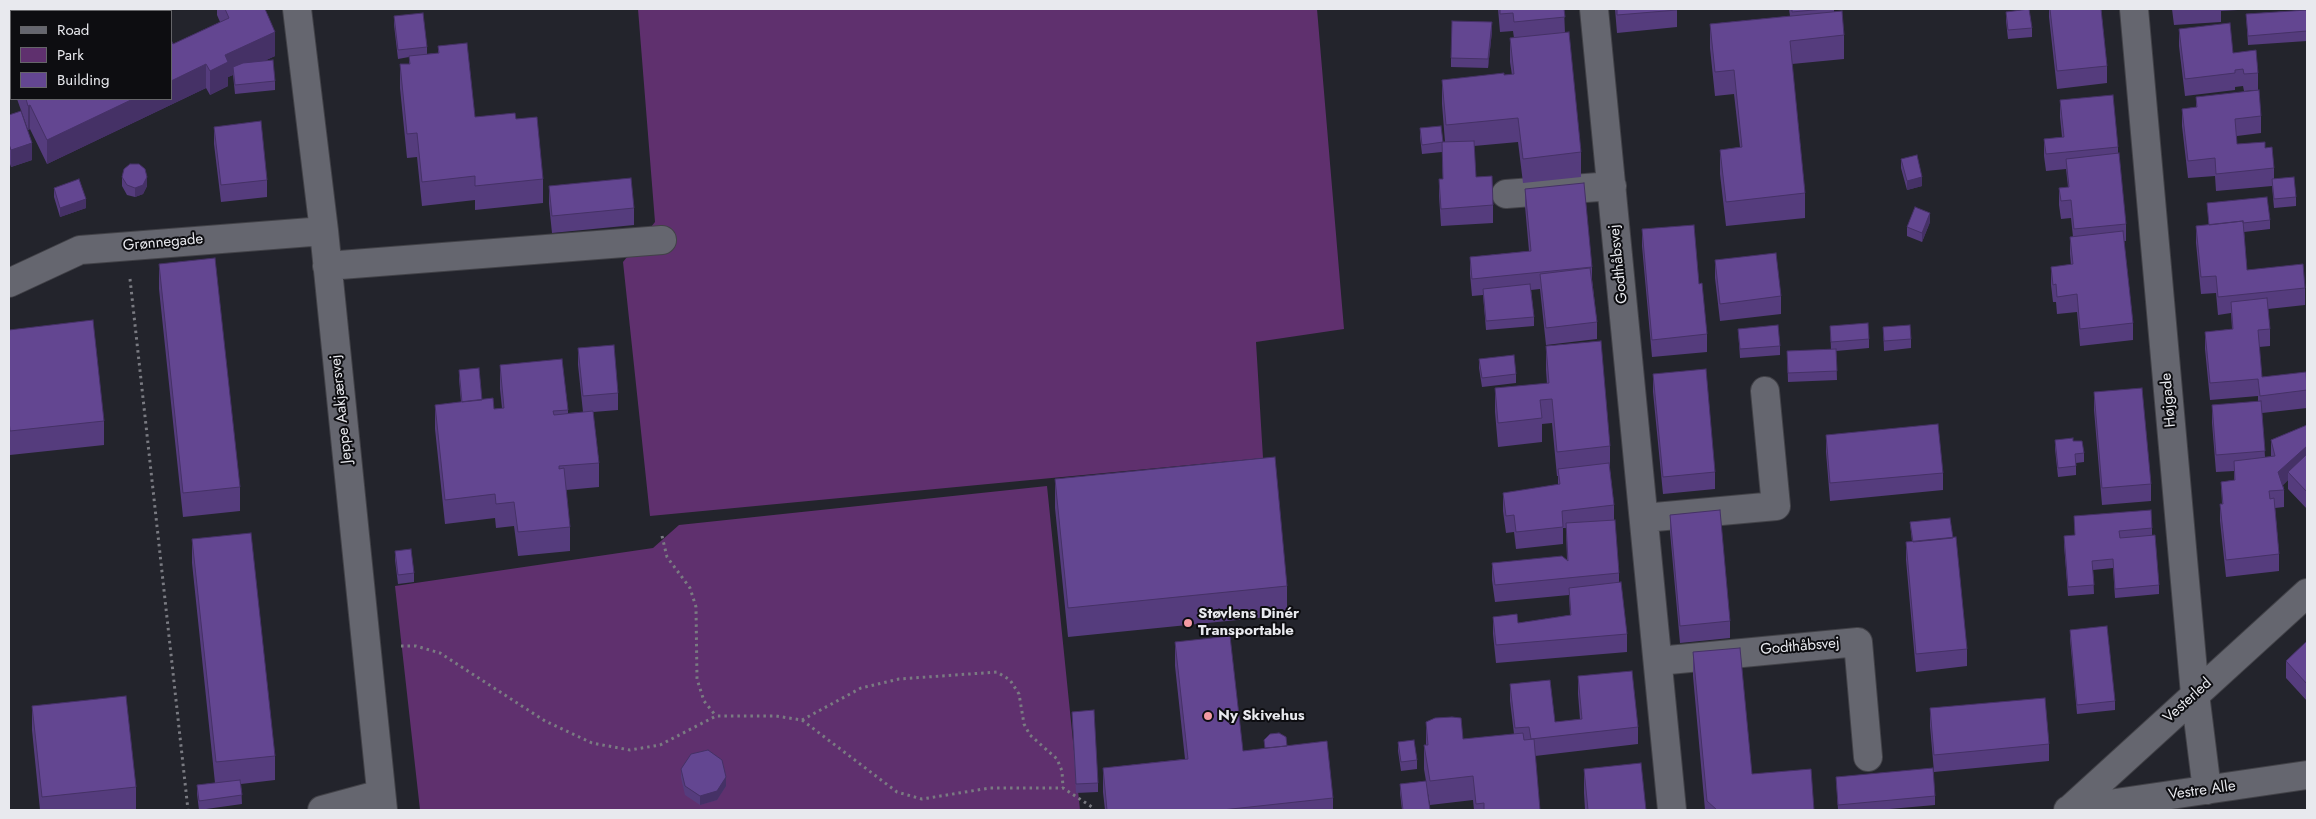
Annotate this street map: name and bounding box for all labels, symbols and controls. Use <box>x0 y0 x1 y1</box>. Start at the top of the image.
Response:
legend <box>10 10 172 100</box>
text: Road <box>57 19 89 41</box>
text: Park <box>57 44 84 66</box>
text: Building <box>57 69 109 91</box>
street label: Godthåbsvej <box>1606 224 1632 304</box>
street label: Grønnegade <box>122 231 204 255</box>
street label: Jeppe Aakjærsvej <box>327 354 357 464</box>
street label: Højgade <box>2158 372 2180 428</box>
place label: Støvlens Dinér Transportable <box>1198 605 1299 640</box>
marker: Støvlens Dinér Transportable <box>1182 617 1194 629</box>
street label: Godthåbsvej <box>1760 635 1840 659</box>
street label: Vesterled <box>2160 675 2216 727</box>
place label: Ny Skivehus <box>1218 707 1305 725</box>
marker: Ny Skivehus <box>1202 710 1214 722</box>
street label: Vestre Alle <box>2167 777 2237 805</box>

